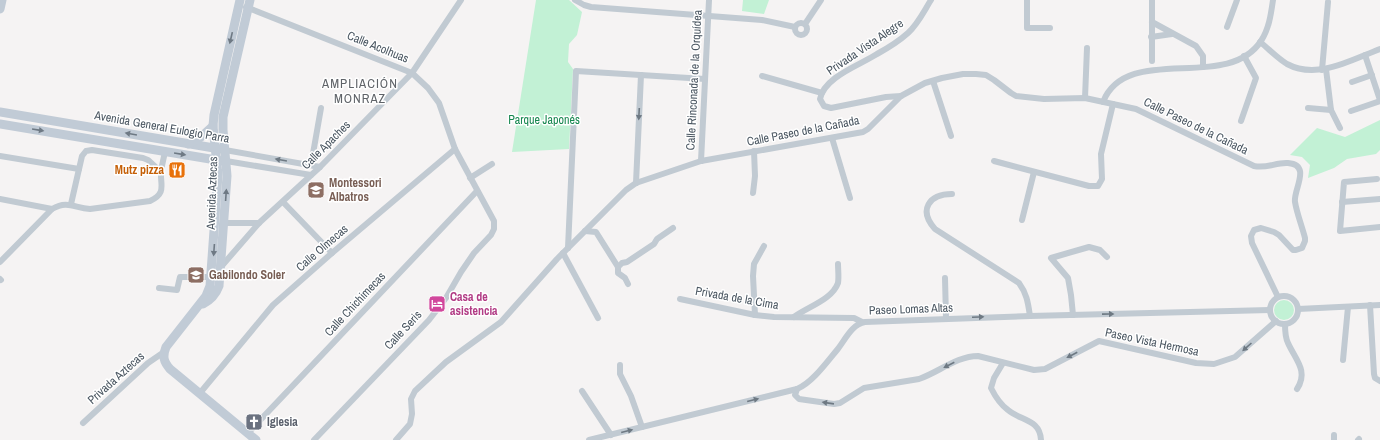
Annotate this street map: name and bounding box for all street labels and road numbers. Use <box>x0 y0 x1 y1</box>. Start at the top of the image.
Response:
street label: Calle Rinconada de la Orquídea <box>682 9 706 151</box>
street label: Privada Vista Alegre <box>823 15 907 79</box>
street label: Calle Acolhuas <box>345 27 411 67</box>
street label: Calle Paseo de la Cañada <box>1141 94 1251 158</box>
street label: Avenida General Eulogio Parra <box>92 107 231 147</box>
street label: Calle Paseo de la Cañada <box>745 112 861 150</box>
street label: Calle Apaches <box>298 117 354 173</box>
street label: Avenida Aztecas <box>203 156 221 231</box>
street label: Calle Olmecas <box>293 221 351 275</box>
street label: Calle Chichimecas <box>321 268 389 340</box>
street label: Privada de la Cima <box>694 283 780 313</box>
street label: Paseo Lomas Altas <box>869 300 953 318</box>
street label: Calle Seris <box>381 307 425 353</box>
street label: Paseo Vista Hermosa <box>1104 324 1201 360</box>
street label: Privada Aztecas <box>84 348 148 408</box>

